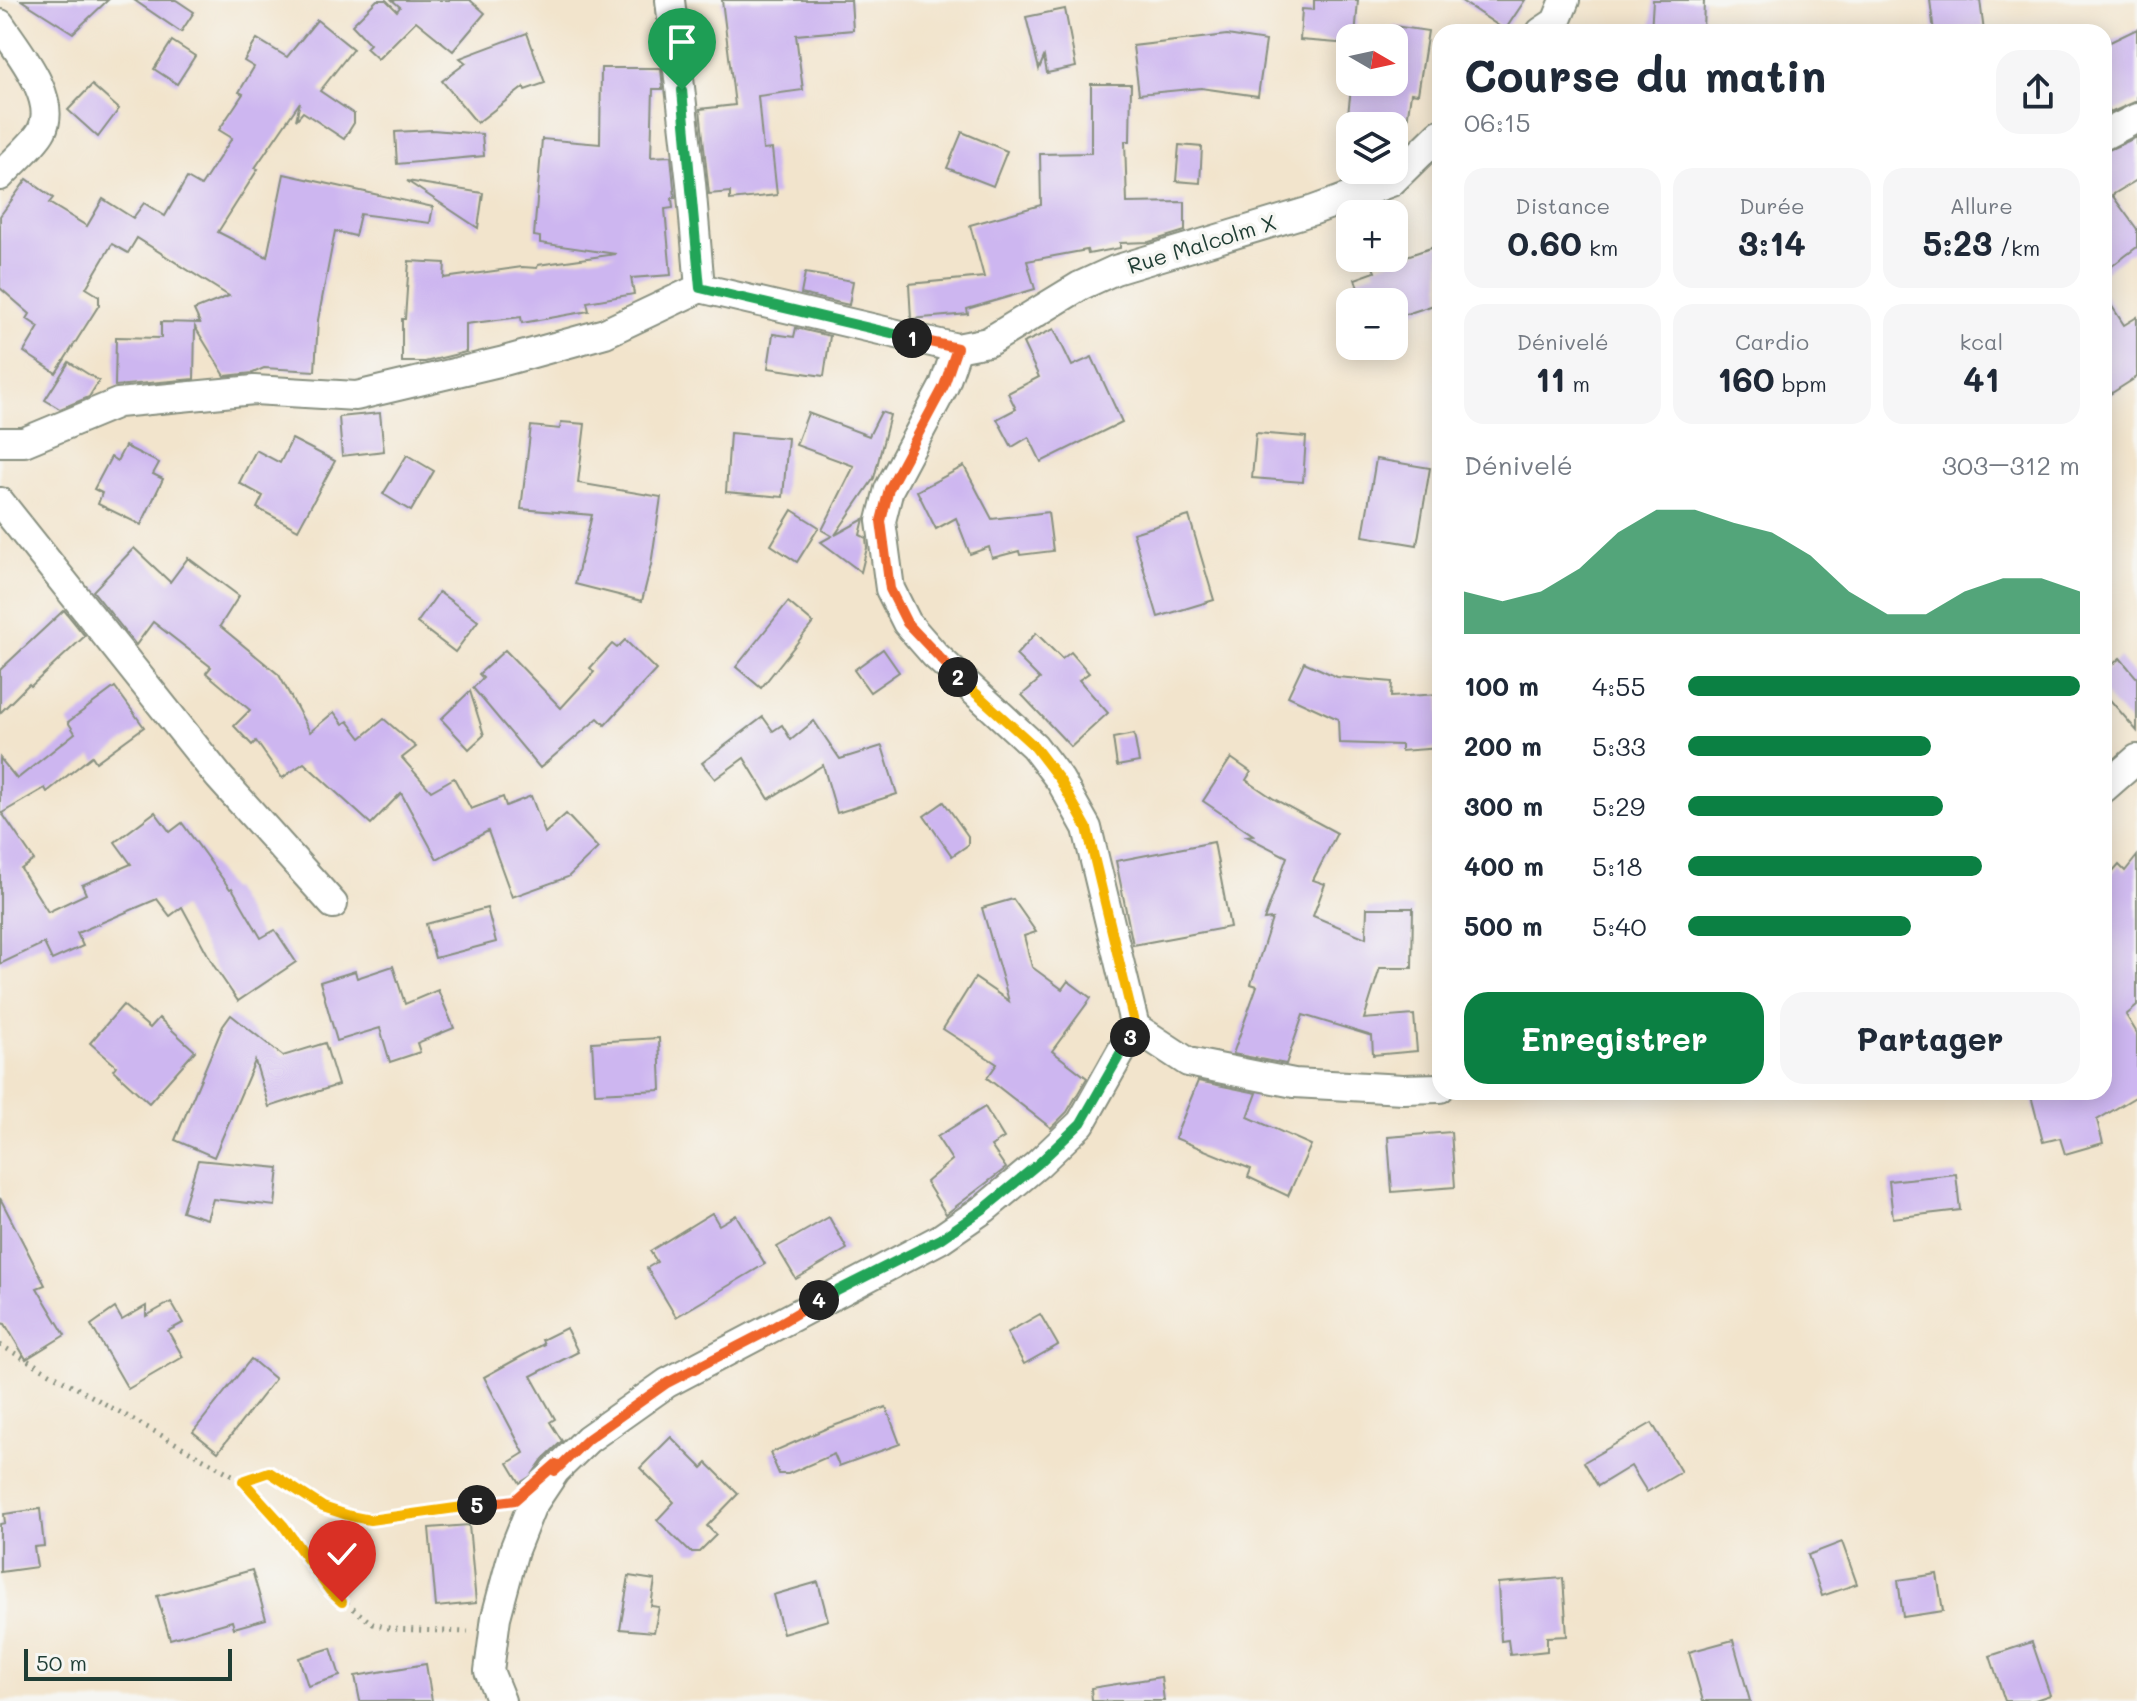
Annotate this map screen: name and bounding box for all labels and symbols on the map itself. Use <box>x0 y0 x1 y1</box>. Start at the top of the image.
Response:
pin <box>648 8 716 90</box>
north arrow <box>1336 24 1408 96</box>
street label: Rue Malcolm X <box>1124 207 1280 280</box>
pin: 1 <box>892 318 932 358</box>
pin: 2 <box>938 657 978 697</box>
pin: 3 <box>1110 1017 1150 1057</box>
pin: 4 <box>799 1280 839 1320</box>
pin: 5 <box>457 1485 497 1525</box>
pin <box>308 1520 376 1602</box>
scale bar <box>24 1645 232 1681</box>

